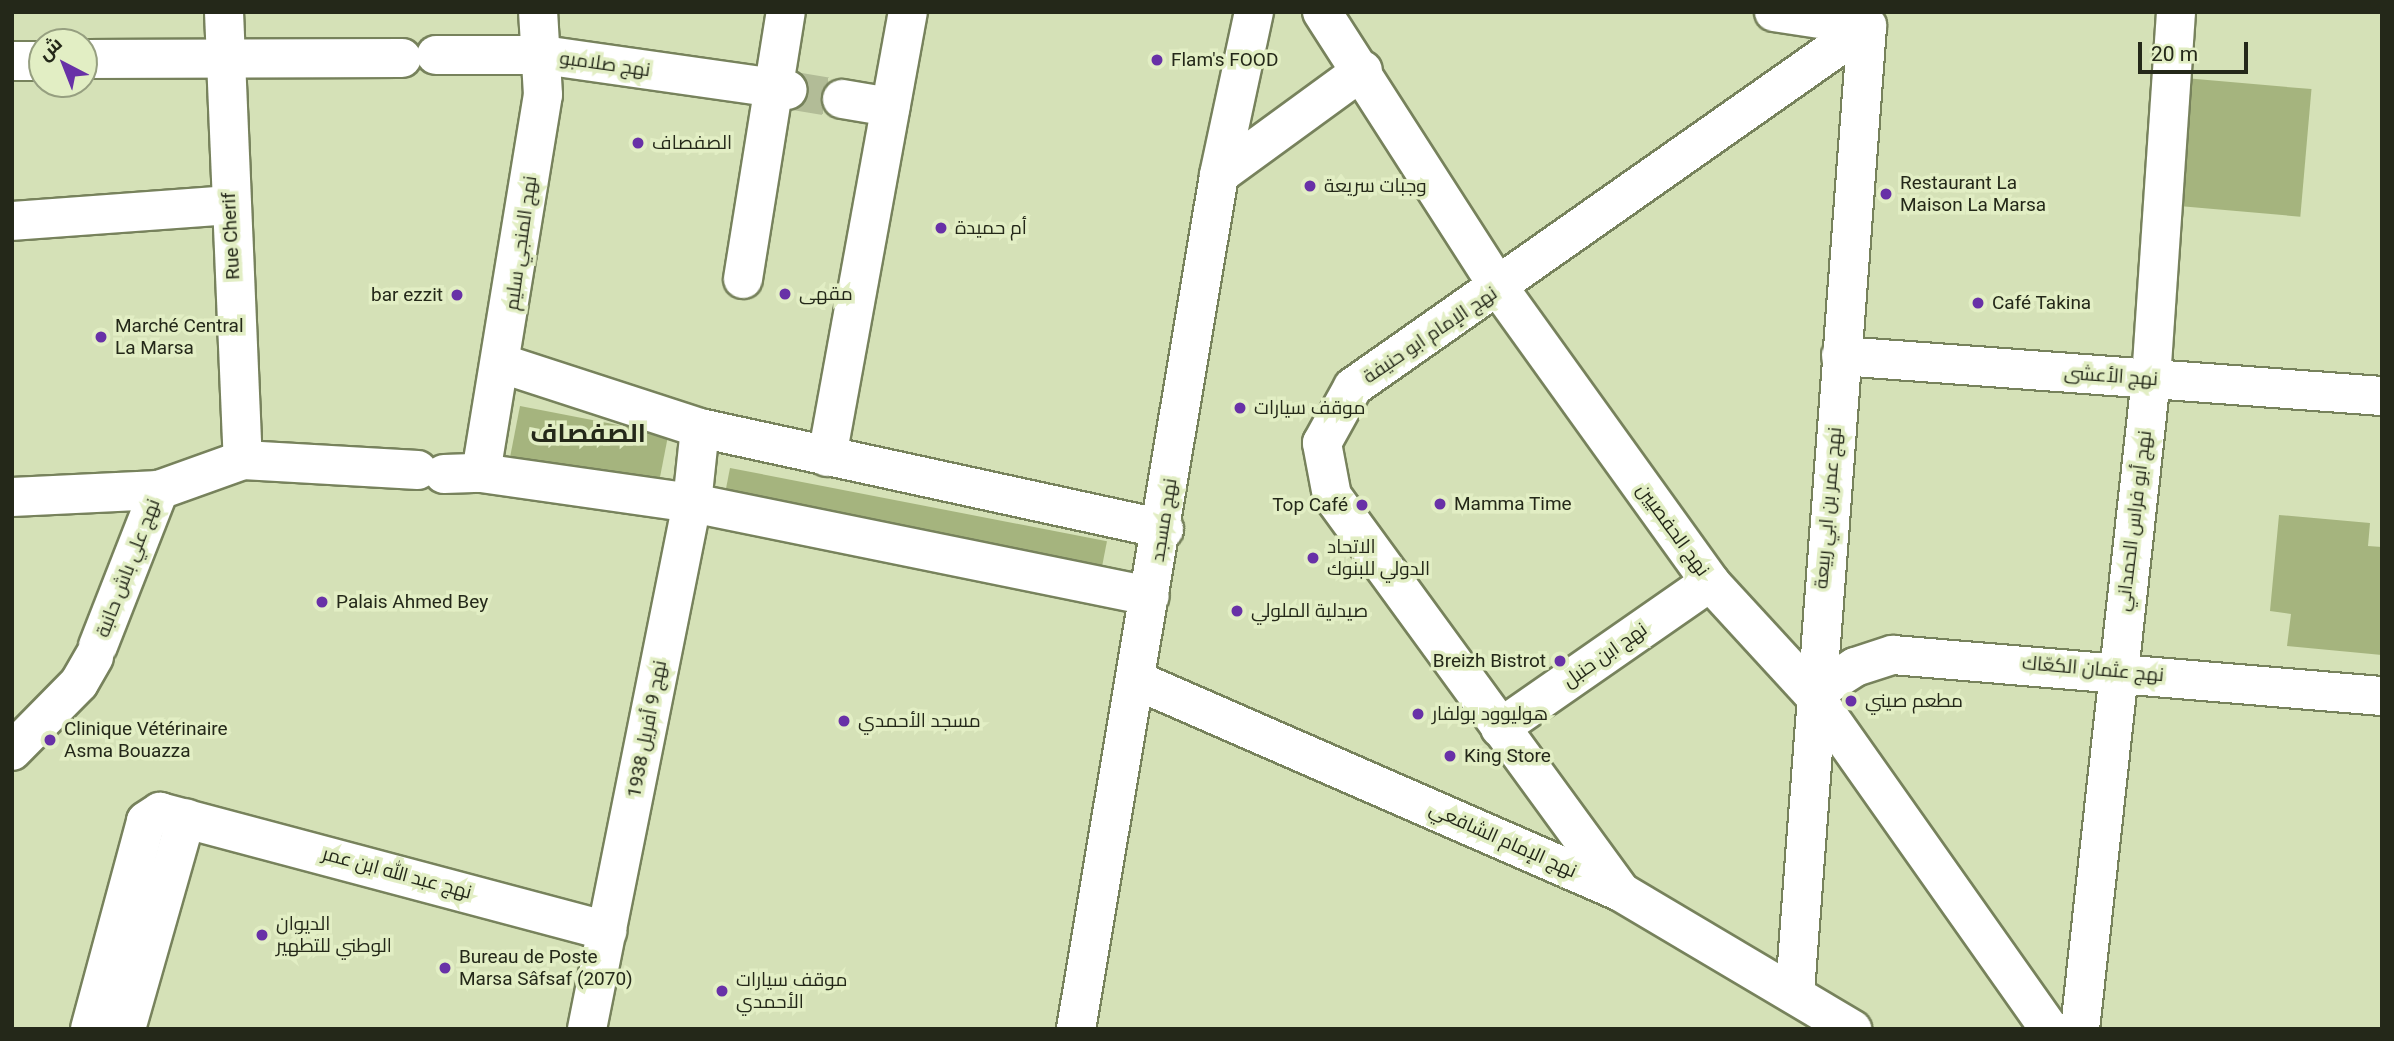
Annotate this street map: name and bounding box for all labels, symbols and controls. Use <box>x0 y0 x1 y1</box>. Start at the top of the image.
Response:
north arrow <box>28 28 98 98</box>
scale bar <box>2142 28 2252 72</box>
text: ش <box>33 32 67 65</box>
text: 20 m <box>2151 42 2198 66</box>
street label: نهج صلامبو <box>558 46 652 82</box>
place label: Flam's FOOD <box>1171 49 1278 71</box>
marker: Flam's FOOD <box>1149 52 1165 68</box>
place label: الصفصاف <box>652 132 732 154</box>
marker: الصفصاف <box>630 135 646 151</box>
place label: Restaurant La Maison La Marsa <box>1900 172 2046 216</box>
street label: نهج المنجي سليم <box>500 174 542 312</box>
place label: وجبات سريعة <box>1324 175 1427 197</box>
marker: وجبات سريعة <box>1302 178 1318 194</box>
marker: Restaurant La Maison La Marsa <box>1878 186 1894 202</box>
street label: Rue Cherif <box>217 192 245 280</box>
place label: أم حميدة <box>955 217 1027 239</box>
marker: أم حميدة <box>933 220 949 236</box>
street label: نهج الإمام ابو حنيفة <box>1359 282 1501 388</box>
place label: مقهى <box>799 283 853 305</box>
place label: bar ezzit <box>371 284 443 306</box>
marker: مقهى <box>777 286 793 302</box>
marker: bar ezzit <box>449 287 465 303</box>
place label: Café Takina <box>1992 292 2092 314</box>
marker: Café Takina <box>1970 295 1986 311</box>
place label: Marché Central La Marsa <box>115 315 244 359</box>
marker: Marché Central La Marsa <box>93 329 109 345</box>
street label: نهج الأعشى <box>2063 361 2159 391</box>
place label: موقف سيارات <box>1254 397 1365 419</box>
marker: موقف سيارات <box>1232 400 1248 416</box>
district label: الصفصاف <box>530 418 646 450</box>
street label: نهج عمر بن ابي ربيعة <box>1810 426 1846 590</box>
street label: نهج أبو فراس الحمداني <box>2112 429 2156 613</box>
street label: نهج مسجد <box>1146 477 1182 563</box>
street label: نهج الحفصيين <box>1632 479 1714 581</box>
place label: Mamma Time <box>1454 493 1572 515</box>
place label: Top Café <box>1272 494 1348 516</box>
street label: نهج علي باش حانبة <box>91 496 165 640</box>
marker: Mamma Time <box>1432 496 1448 512</box>
marker: Top Café <box>1354 497 1370 513</box>
place label: الاتحاد الدولي للبنوك <box>1327 536 1430 580</box>
marker: الاتحاد الدولي للبنوك <box>1305 550 1321 566</box>
place label: Palais Ahmed Bey <box>336 591 488 613</box>
marker: Palais Ahmed Bey <box>314 594 330 610</box>
place label: صيدلية الملولي <box>1251 600 1368 622</box>
marker: صيدلية الملولي <box>1229 603 1245 619</box>
street label: نهج ابن حنبل <box>1559 618 1651 692</box>
place label: Breizh Bistrot <box>1433 650 1546 672</box>
street label: نهج عثمان الكعّاك <box>2021 651 2165 687</box>
marker: Breizh Bistrot <box>1552 653 1568 669</box>
street label: نهج 9 أفريل 1938 <box>623 658 671 800</box>
place label: مطعم صيني <box>1865 690 1963 712</box>
marker: مطعم صيني <box>1843 693 1859 709</box>
place label: هوليوود بولفار <box>1432 703 1548 725</box>
marker: هوليوود بولفار <box>1410 706 1426 722</box>
place label: مسجد الأحمدي <box>858 710 981 732</box>
marker: مسجد الأحمدي <box>836 713 852 729</box>
place label: Clinique Vétérinaire Asma Bouazza <box>64 718 228 762</box>
marker: Clinique Vétérinaire Asma Bouazza <box>42 732 58 748</box>
place label: King Store <box>1464 745 1551 767</box>
marker: King Store <box>1442 748 1458 764</box>
street label: نهج الإمام الشافعي <box>1426 797 1580 883</box>
street label: نهج عبد الله ابن عمر <box>320 842 474 904</box>
place label: الديوان الوطني للتطهير <box>276 913 392 957</box>
marker: الديوان الوطني للتطهير <box>254 927 270 943</box>
place label: Bureau de Poste Marsa Sâfsaf (2070) <box>459 946 633 990</box>
marker: Bureau de Poste Marsa Sâfsaf (2070) <box>437 960 453 976</box>
place label: موقف سيارات الأحمدي <box>736 969 847 1013</box>
marker: موقف سيارات الأحمدي <box>714 983 730 999</box>

